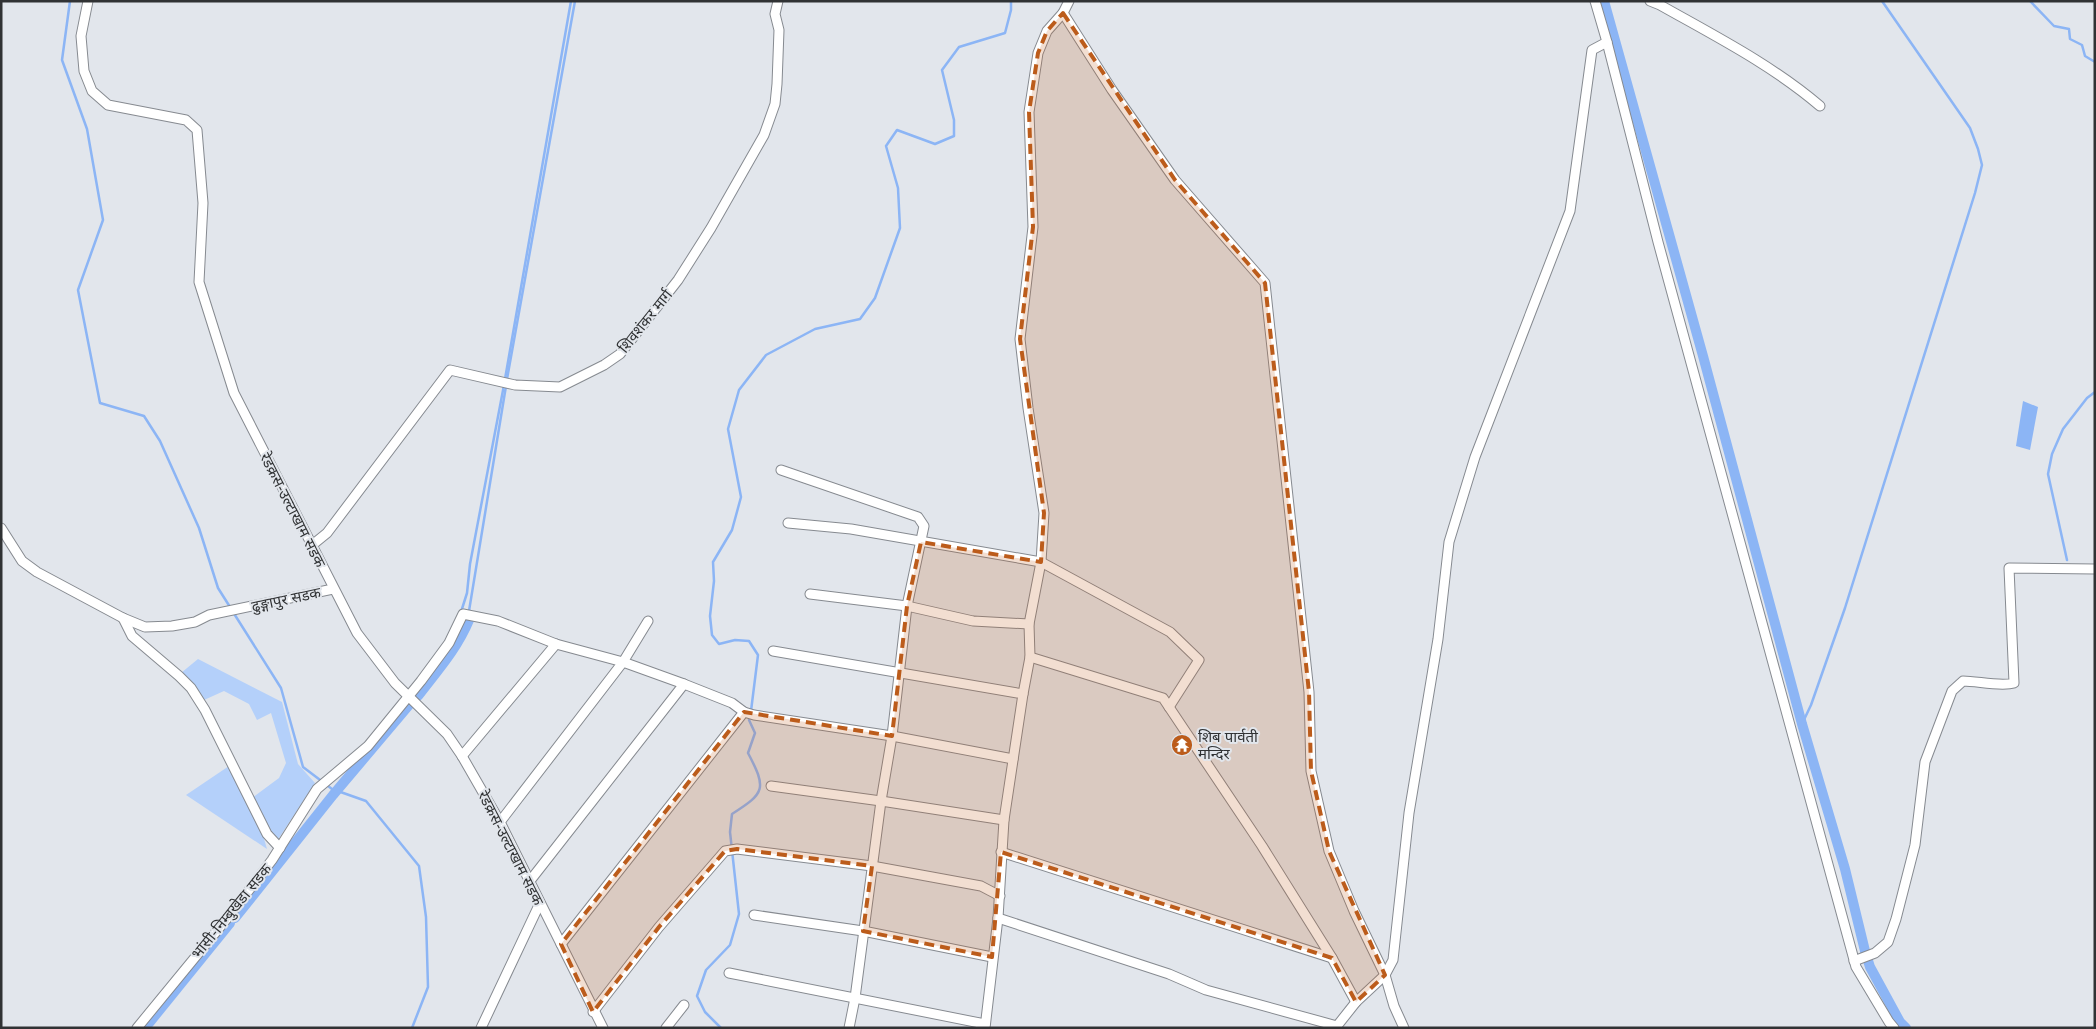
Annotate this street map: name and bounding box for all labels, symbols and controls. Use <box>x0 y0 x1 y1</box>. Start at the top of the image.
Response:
street label: शिवशंकर मार्ग <box>615 285 676 356</box>
street label: रेडक्रस-उल्टाखाम सडक <box>256 449 329 570</box>
street label: ढुङ्गापुर सडक <box>250 583 323 617</box>
place label: शिब पार्वती मन्दिर <box>1198 728 1259 762</box>
temple icon: शिब पार्वती मन्दिर <box>1170 733 1194 757</box>
street label: रेडक्रस-उल्टाखाम सडक <box>474 787 547 908</box>
street label: भांसी-निम्बुखेडा सडक <box>188 860 276 963</box>

